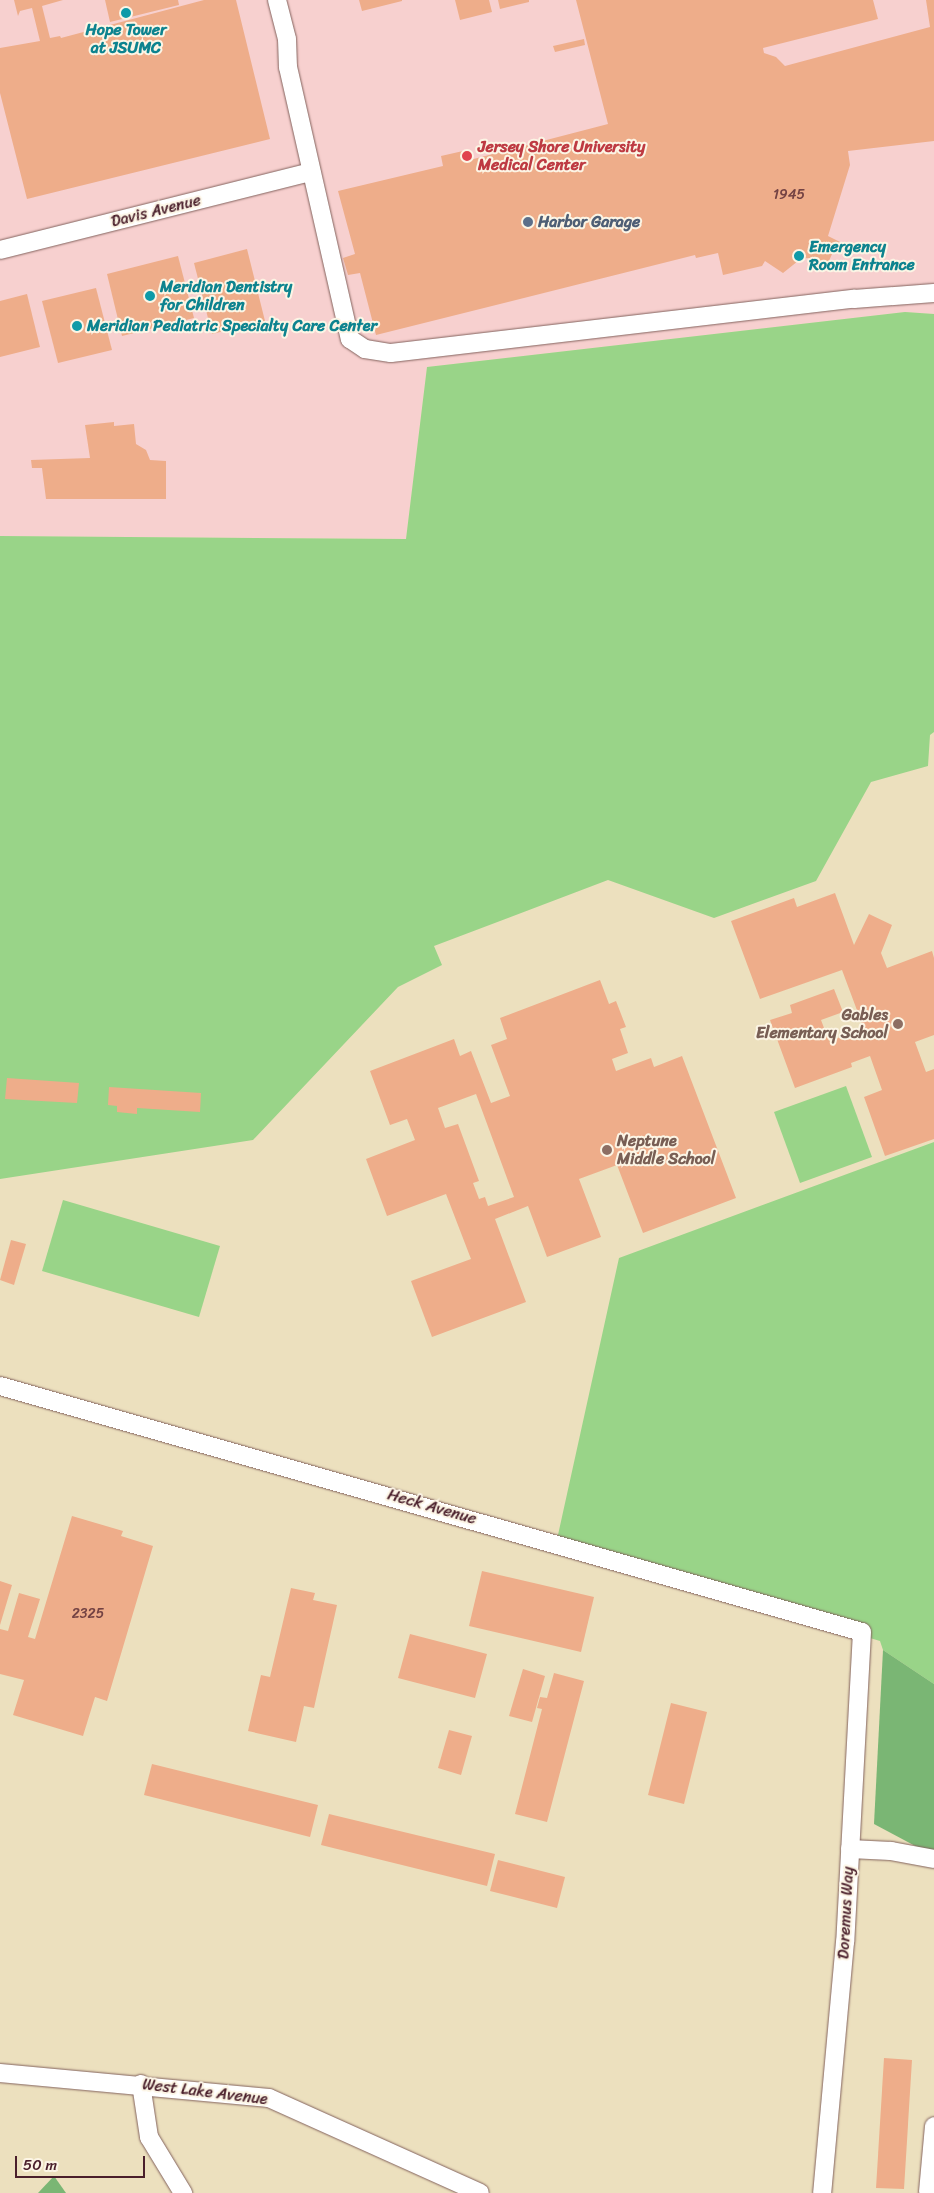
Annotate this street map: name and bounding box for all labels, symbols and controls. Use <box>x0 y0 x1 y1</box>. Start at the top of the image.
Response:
marker: Hope Tower at JSUMC <box>120 7 132 19</box>
place label: Hope Tower at JSUMC <box>85 20 167 58</box>
place label: Jersey Shore University Medical Center <box>478 137 647 175</box>
marker: Jersey Shore University Medical Center <box>460 149 474 163</box>
house number: 1945 <box>773 187 805 203</box>
street label: Davis Avenue <box>109 191 203 231</box>
place label: Harbor Garage <box>538 212 640 232</box>
marker: Harbor Garage <box>522 216 534 228</box>
place label: Emergency Room Entrance <box>809 237 915 275</box>
marker: Emergency Room Entrance <box>793 250 805 262</box>
place label: Meridian Dentistry for Children <box>160 277 292 315</box>
marker: Meridian Dentistry for Children <box>144 290 156 302</box>
place label: Meridian Pediatric Specialty Care Center <box>87 316 379 336</box>
marker: Meridian Pediatric Specialty Care Center <box>71 320 83 332</box>
place label: Gables Elementary School <box>756 1005 888 1043</box>
marker: Gables Elementary School <box>892 1018 904 1030</box>
place label: Neptune Middle School <box>617 1131 716 1169</box>
marker: Neptune Middle School <box>601 1144 613 1156</box>
street label: Heck Avenue <box>385 1485 479 1529</box>
house number: 2325 <box>72 1606 104 1622</box>
street label: Doremus Way <box>834 1866 858 1960</box>
street label: West Lake Avenue <box>141 2075 269 2109</box>
scale bar <box>18 2146 148 2178</box>
text: 50 m <box>23 2152 57 2178</box>

